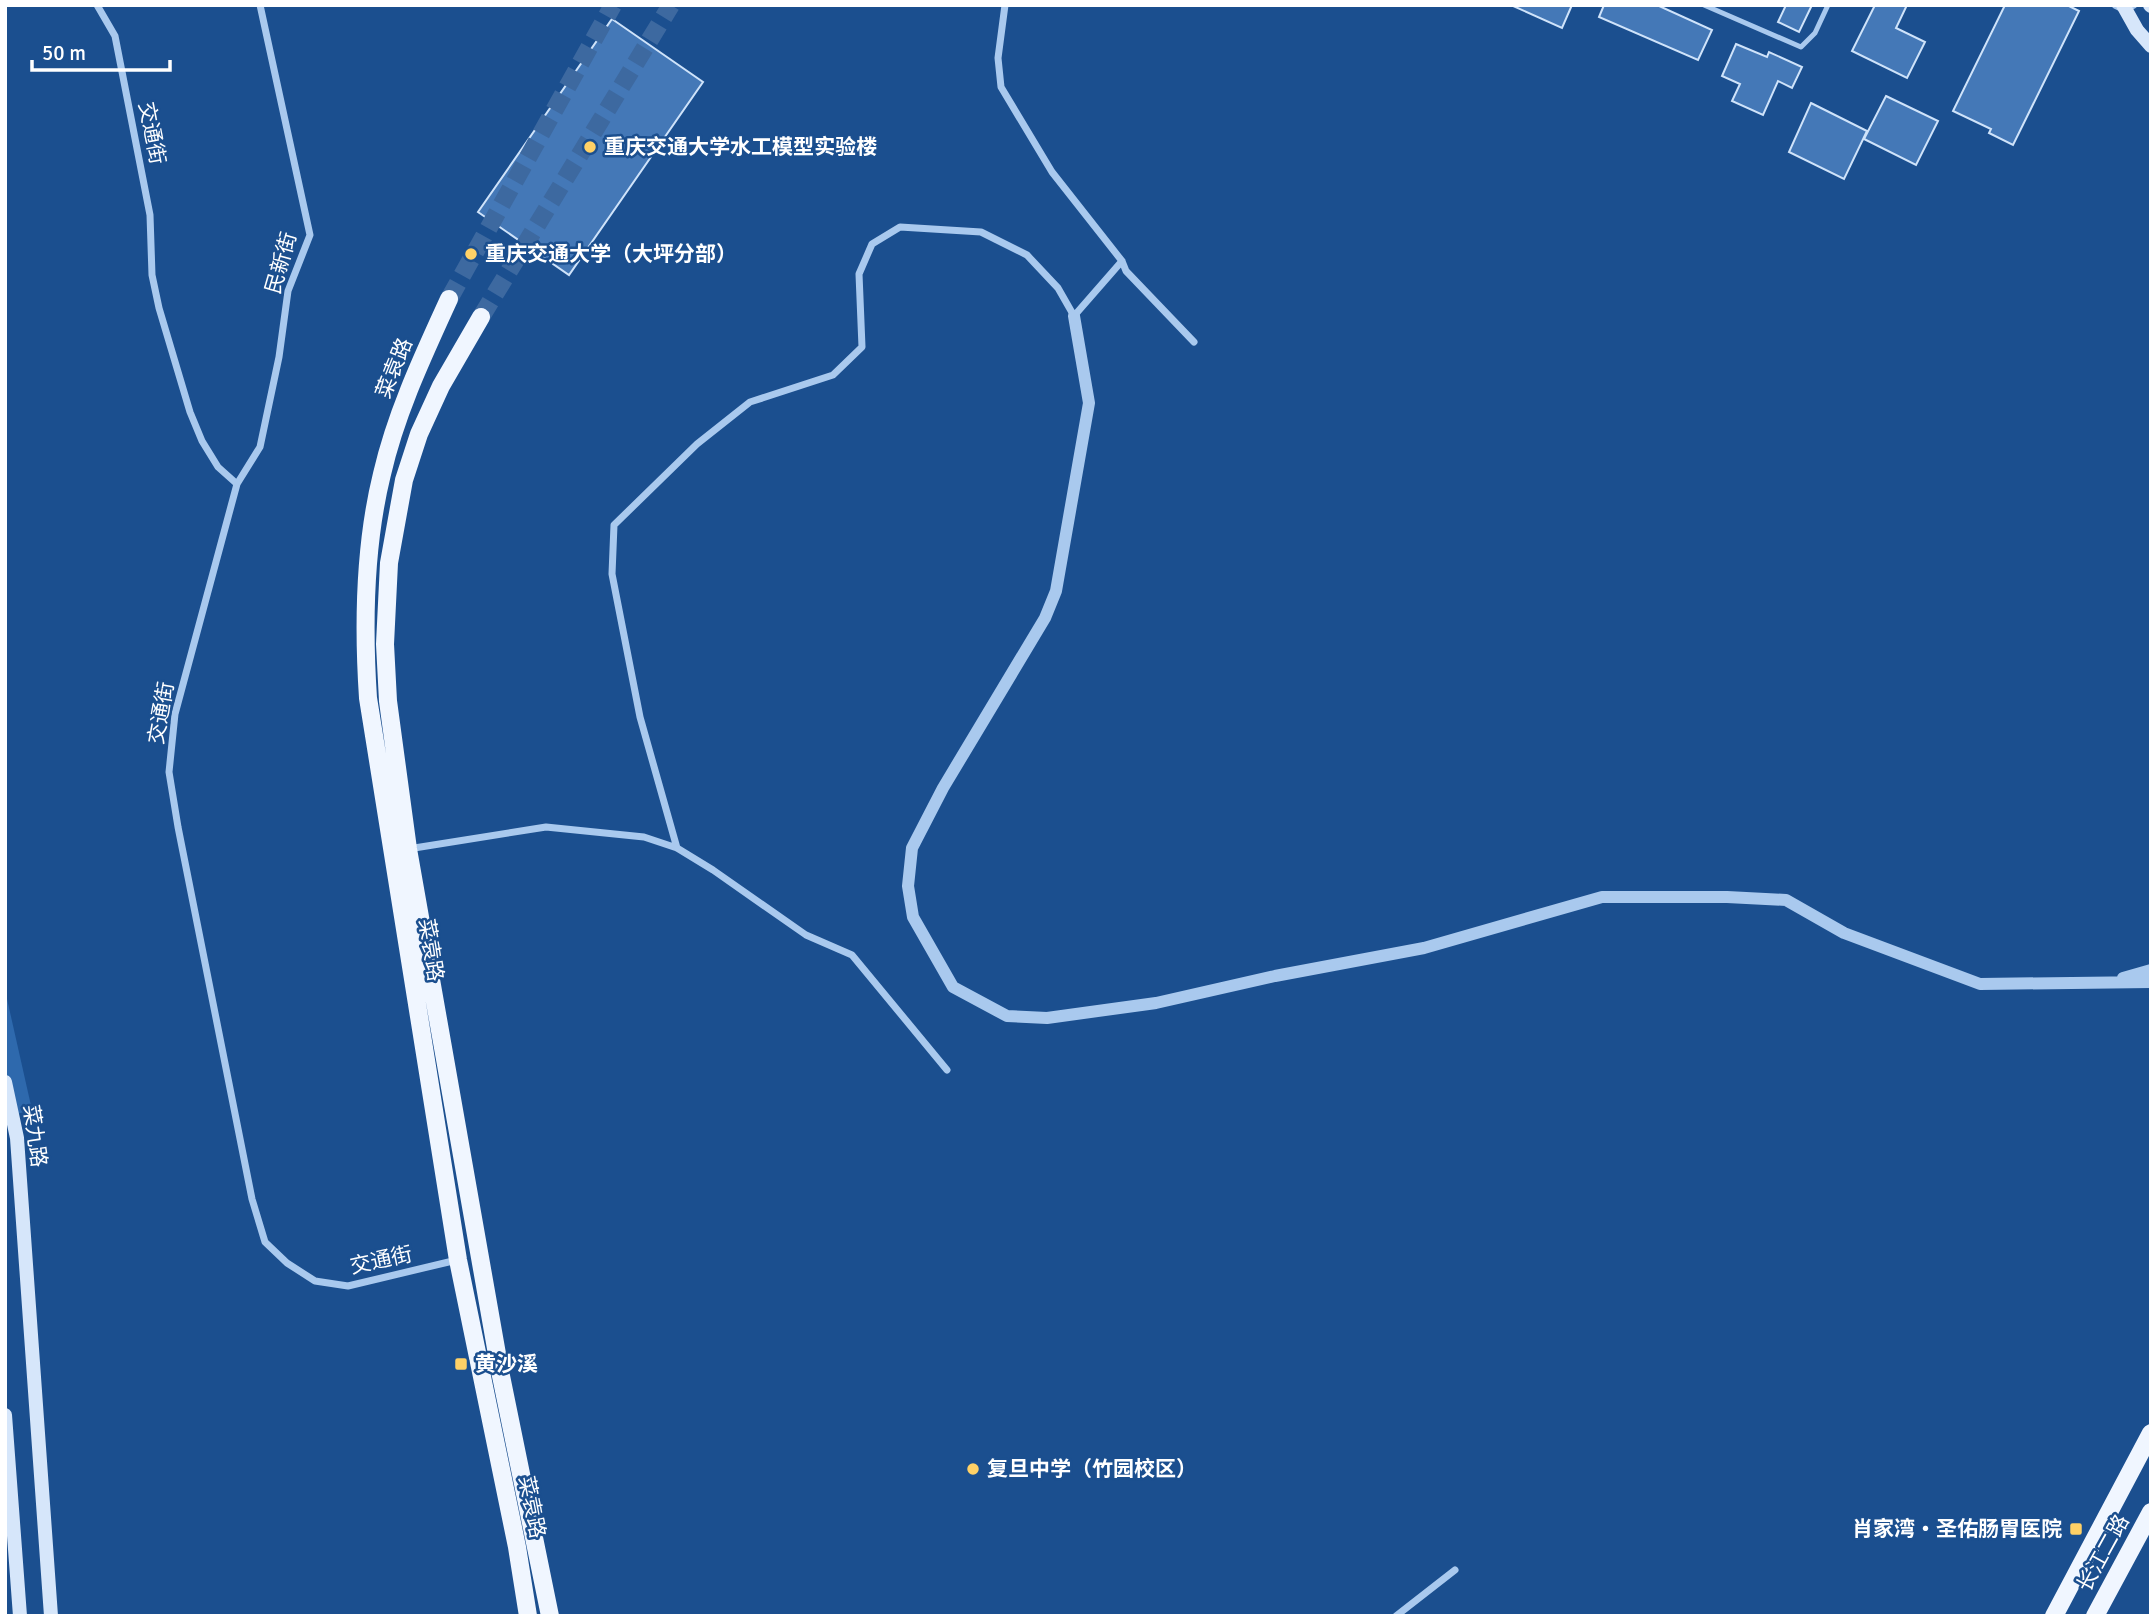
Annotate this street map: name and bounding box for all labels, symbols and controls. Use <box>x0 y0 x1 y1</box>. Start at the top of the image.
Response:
scale bar <box>32 28 170 72</box>
text: 50 m <box>42 40 86 66</box>
street label: 交通街 <box>133 100 171 166</box>
place label: 重庆交通大学水工模型实验楼 <box>604 134 877 160</box>
marker: 重庆交通大学水工模型实验楼 <box>582 139 598 155</box>
street label: 民新街 <box>260 229 302 297</box>
place label: 重庆交通大学（大坪分部） <box>485 241 737 267</box>
marker: 重庆交通大学（大坪分部） <box>463 246 479 262</box>
street label: 菜袁路 <box>370 334 418 402</box>
street label: 交通街 <box>143 680 179 746</box>
street label: 菜袁路 <box>413 917 449 983</box>
street label: 菜九路 <box>18 1103 52 1169</box>
street label: 交通街 <box>347 1241 415 1279</box>
place label: 黄沙溪 <box>475 1351 538 1377</box>
marker: 黄沙溪 <box>453 1356 469 1372</box>
place label: 复旦中学（竹园校区） <box>987 1456 1197 1482</box>
marker: 复旦中学（竹园校区） <box>965 1461 981 1477</box>
street label: 菜袁路 <box>513 1474 551 1540</box>
street label: 长江二路 <box>2071 1510 2135 1596</box>
place label: 肖家湾‧圣佑肠胃医院 <box>1852 1516 2062 1542</box>
marker: 肖家湾‧圣佑肠胃医院 <box>2068 1521 2084 1537</box>

